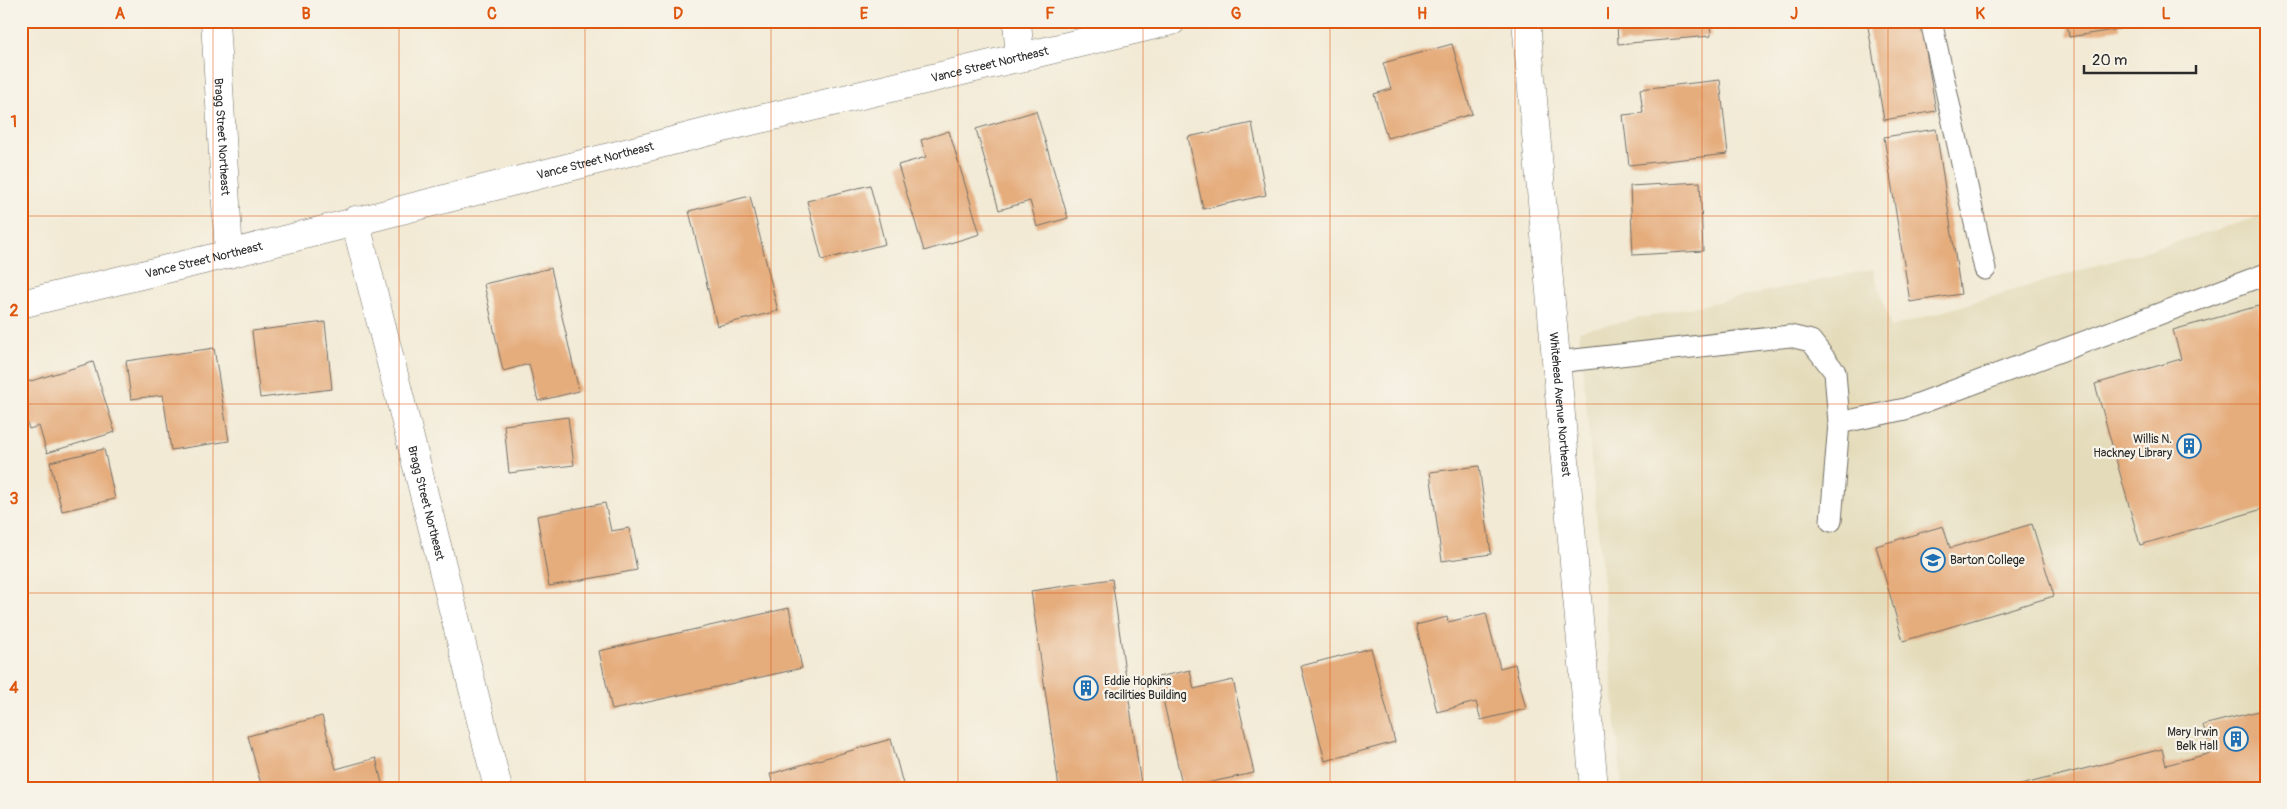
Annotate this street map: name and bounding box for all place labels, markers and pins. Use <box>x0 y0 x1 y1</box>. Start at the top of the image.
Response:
place label: Willis N. Hackney Library <box>2093 432 2172 461</box>
building icon: Willis N. Hackney Library <box>2176 433 2202 459</box>
school or university icon: Barton College <box>1920 547 1946 573</box>
place label: Barton College <box>1950 553 2025 568</box>
place label: Eddie Hopkins facilities Building <box>1104 674 1187 703</box>
building icon: Eddie Hopkins facilities Building <box>1073 675 1099 701</box>
place label: Mary Irwin Belk Hall <box>2167 725 2218 754</box>
building icon: Mary Irwin Belk Hall <box>2223 726 2249 752</box>

